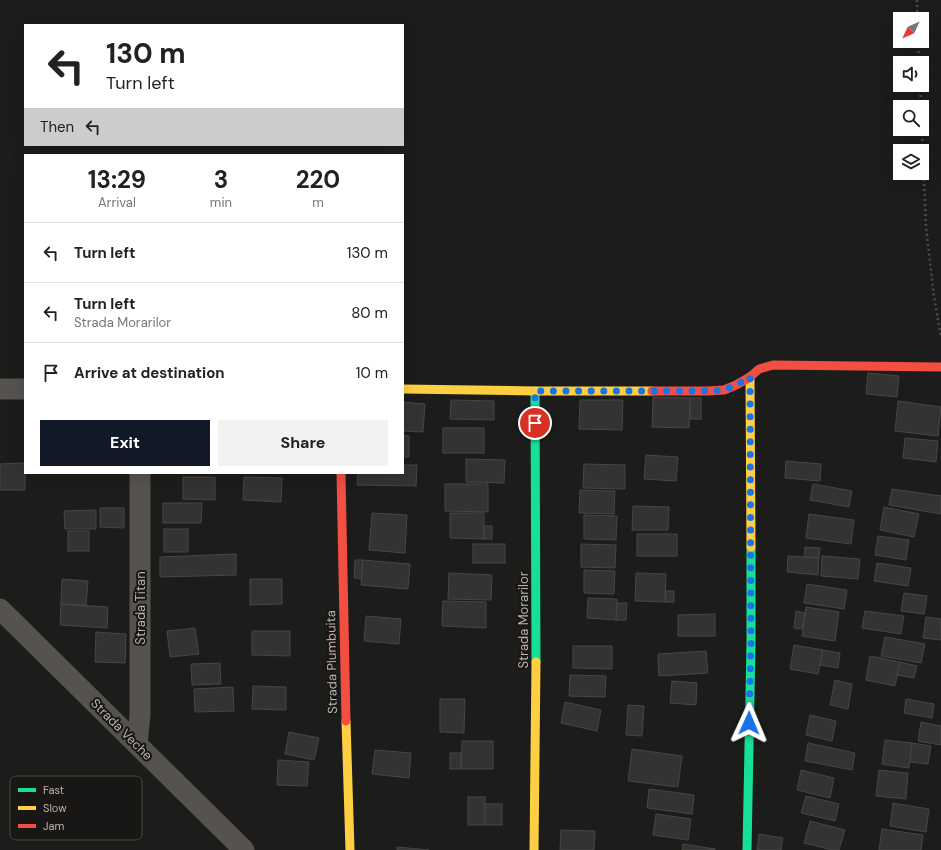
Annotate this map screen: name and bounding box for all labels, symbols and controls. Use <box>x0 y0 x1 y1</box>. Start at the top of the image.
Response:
north arrow <box>893 12 929 48</box>
map controls <box>893 12 929 180</box>
text: 130 m <box>106 35 186 72</box>
icon: left <box>40 40 92 92</box>
button: sound <box>893 56 929 92</box>
text: Turn left <box>106 71 175 95</box>
button: search <box>893 100 929 136</box>
icon: left <box>82 116 104 138</box>
text: Then <box>40 117 74 137</box>
button: layers <box>893 144 929 180</box>
text: 13:29 <box>88 164 146 195</box>
text: 3 <box>214 164 228 195</box>
text: 220 <box>296 164 340 195</box>
text: Arrival <box>98 194 136 211</box>
text: min <box>210 194 232 211</box>
text: m <box>312 194 324 211</box>
icon: left <box>40 242 62 264</box>
text: Turn left <box>74 243 135 263</box>
text: 130 m <box>347 243 388 263</box>
text: Turn left <box>74 294 135 314</box>
icon: left <box>40 302 62 324</box>
text: 80 m <box>351 303 388 323</box>
text: Strada Morarilor <box>74 314 171 331</box>
icon: arrive <box>40 362 62 384</box>
text: Arrive at destination <box>74 363 225 383</box>
text: 10 m <box>356 363 388 383</box>
pin <box>518 406 552 440</box>
icon: arrive <box>524 412 546 434</box>
button: Exit <box>40 420 210 466</box>
button: Share <box>218 420 388 466</box>
street label: Strada Titan <box>132 571 149 645</box>
street label: Strada Morarilor <box>515 571 532 669</box>
street label: Strada Plumbuita <box>322 610 341 714</box>
street label: Strada Veche <box>87 695 156 764</box>
position arrow <box>728 702 770 744</box>
legend <box>10 776 142 840</box>
text: Fast <box>43 783 64 797</box>
text: Slow <box>43 801 67 815</box>
text: Jam <box>43 819 64 833</box>

